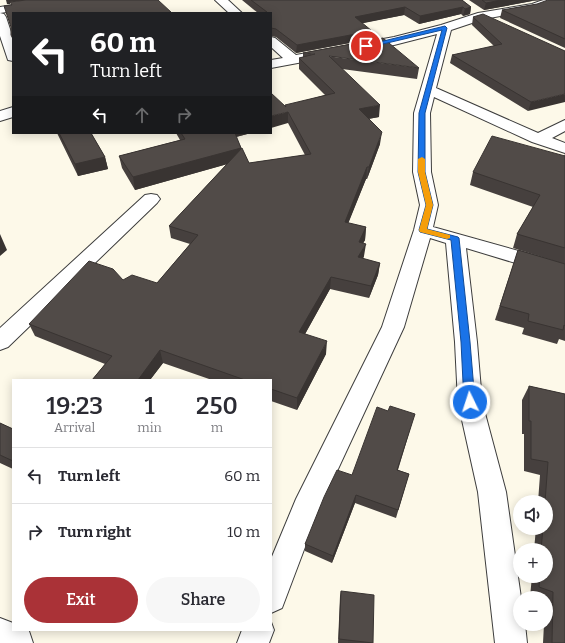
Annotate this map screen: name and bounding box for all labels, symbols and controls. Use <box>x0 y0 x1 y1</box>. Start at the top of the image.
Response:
text: 60 m <box>90 26 156 59</box>
icon: left <box>24 28 76 80</box>
pin <box>349 29 383 63</box>
icon: arrive <box>355 35 377 57</box>
text: Turn left <box>90 60 162 82</box>
icon: left <box>89 104 111 126</box>
icon: ahead <box>131 104 153 126</box>
icon: right <box>173 104 195 126</box>
position arrow <box>449 381 491 423</box>
text: 19:23 <box>46 392 103 420</box>
text: 1 <box>144 392 155 420</box>
text: 250 <box>196 392 238 420</box>
text: Arrival <box>54 420 95 435</box>
text: min <box>137 420 162 435</box>
text: m <box>211 420 223 435</box>
icon: left <box>24 465 46 487</box>
text: Turn left <box>58 467 120 485</box>
text: 60 m <box>224 467 260 485</box>
map controls <box>513 495 553 631</box>
button: sound <box>513 495 553 535</box>
icon: right <box>24 521 46 543</box>
text: Turn right <box>58 523 131 541</box>
text: 10 m <box>227 523 260 541</box>
button: + <box>513 543 553 583</box>
button: Exit <box>24 577 138 623</box>
button: Share <box>146 577 260 623</box>
button: − <box>513 591 553 631</box>

